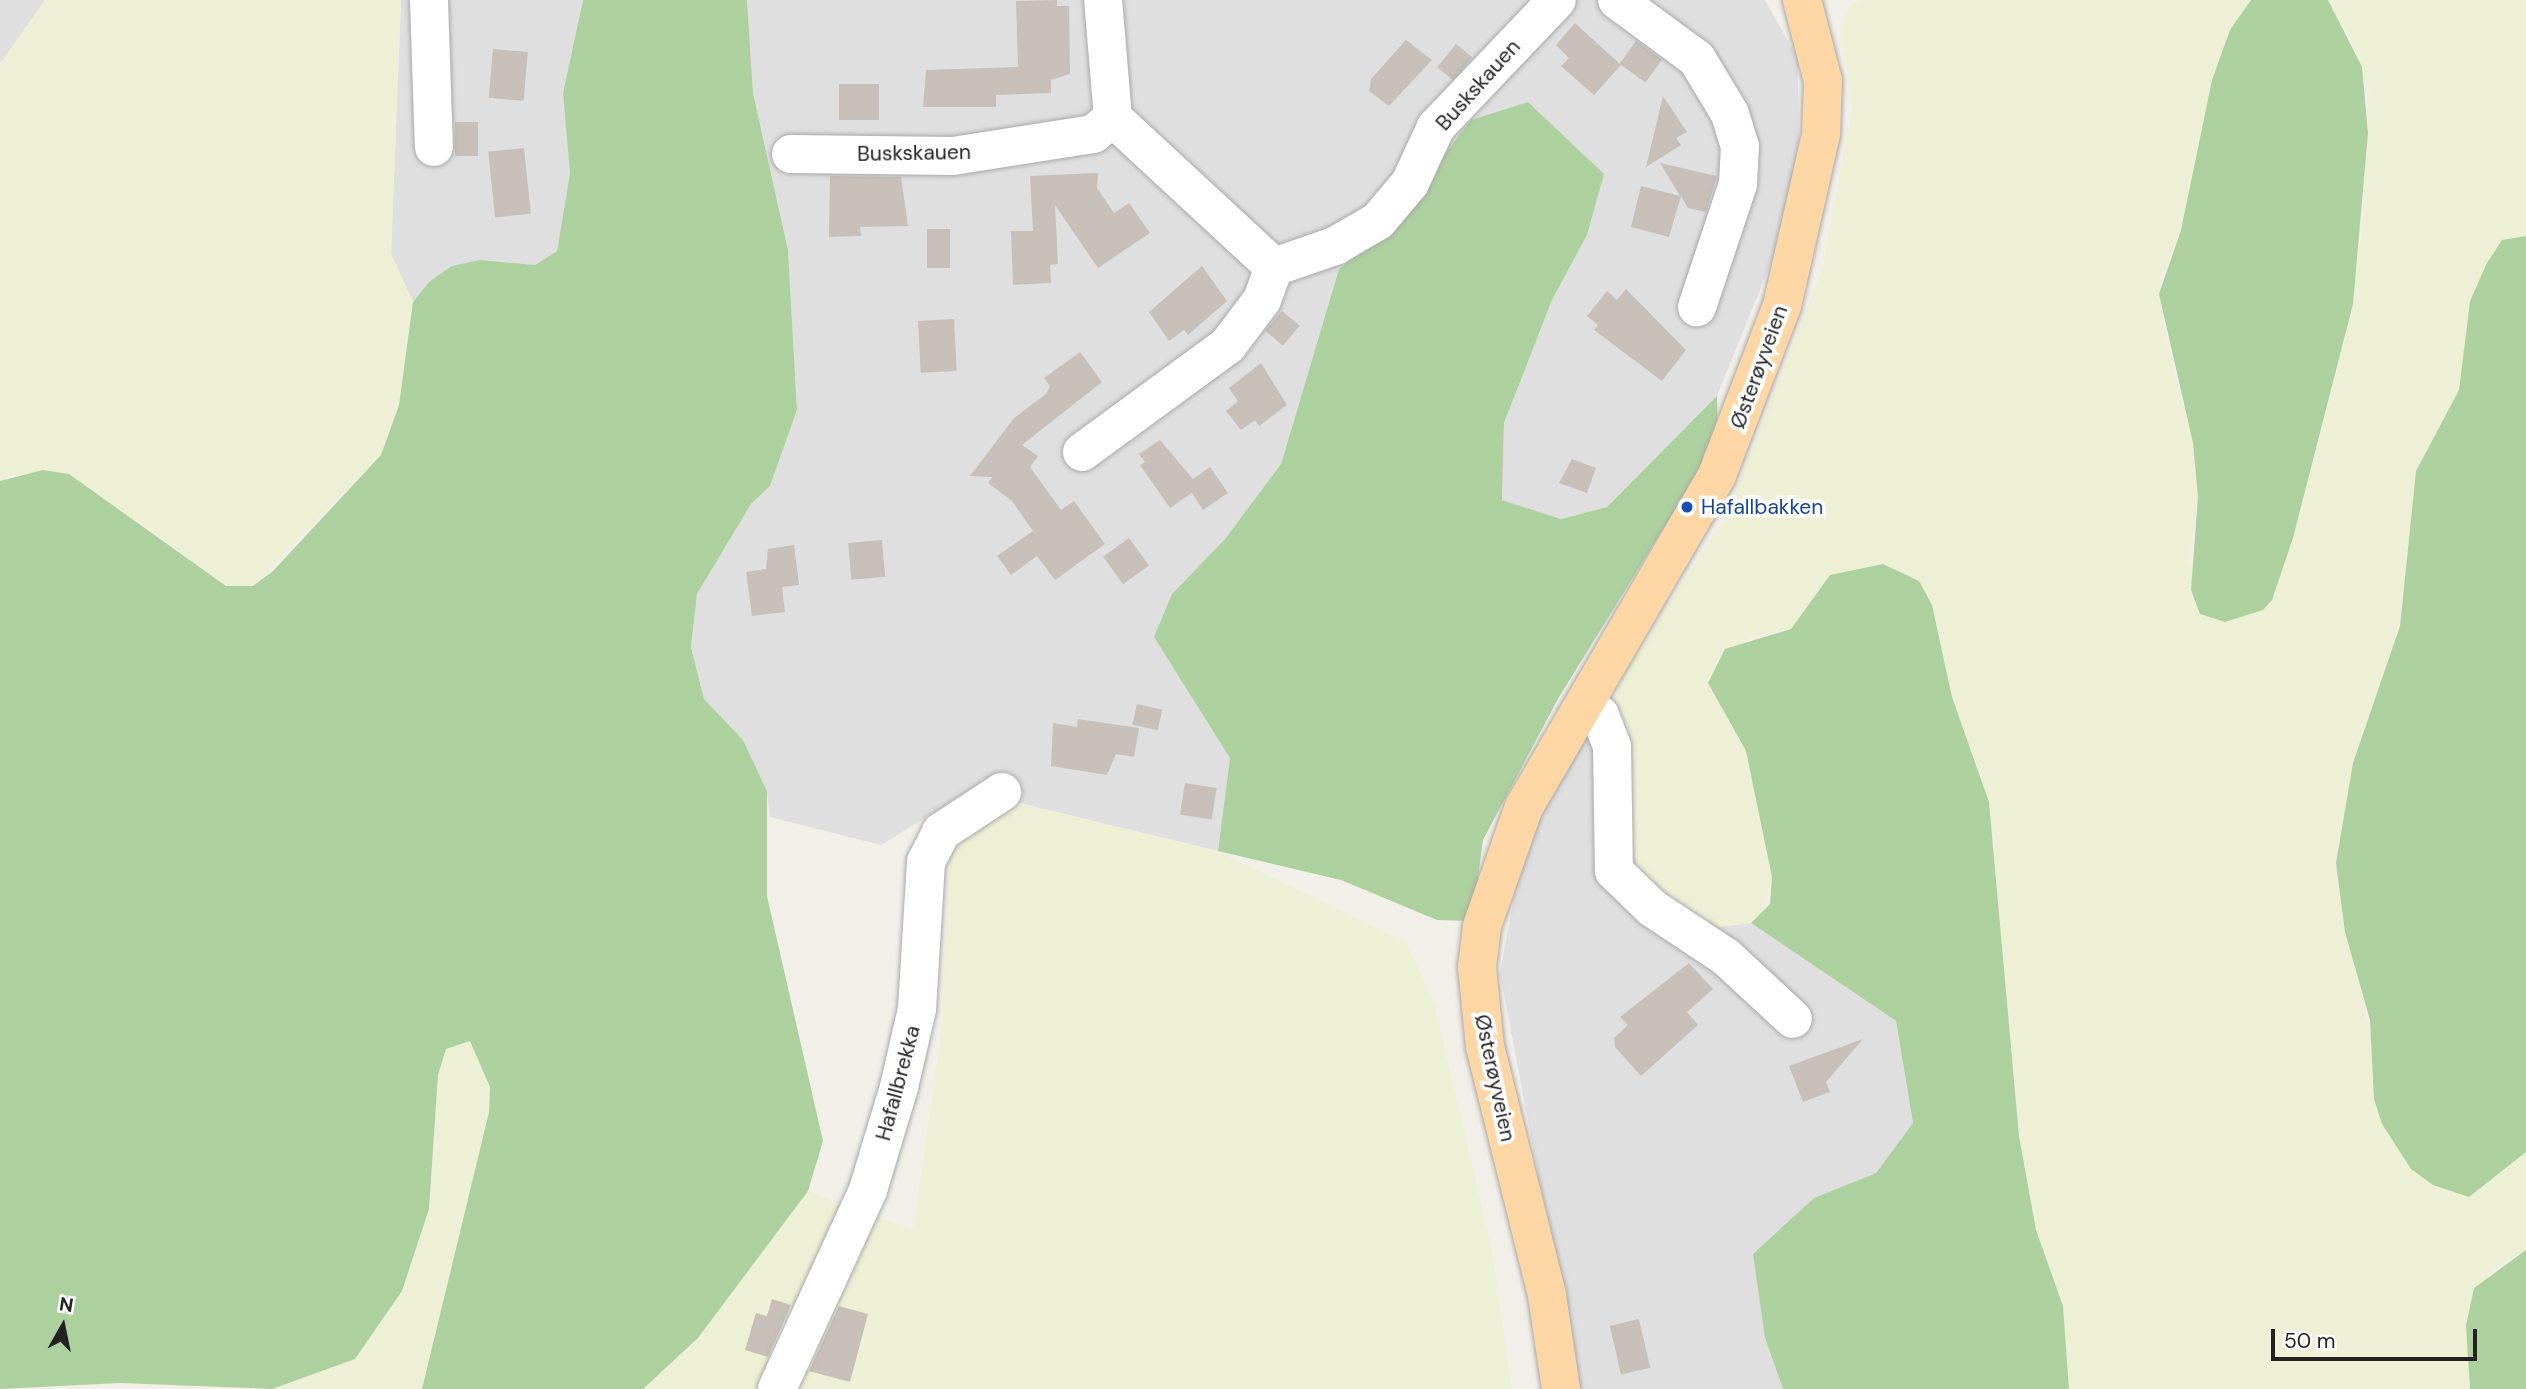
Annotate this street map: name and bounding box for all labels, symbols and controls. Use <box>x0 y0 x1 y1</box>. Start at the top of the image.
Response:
street label: Buskskauen <box>1431 34 1525 136</box>
street label: Buskskauen <box>857 139 971 167</box>
street label: Østerøyveien <box>1725 302 1793 432</box>
place label: Hafallbakken <box>1701 494 1823 520</box>
marker: Hafallbakken <box>1679 499 1695 515</box>
street label: Østerøyveien <box>1469 1012 1521 1144</box>
street label: Hafallbrekka <box>871 1023 925 1143</box>
north arrow <box>28 1291 98 1361</box>
text: N <box>58 1291 75 1318</box>
scale bar <box>2274 1316 2480 1360</box>
text: 50 m <box>2284 1327 2335 1355</box>

